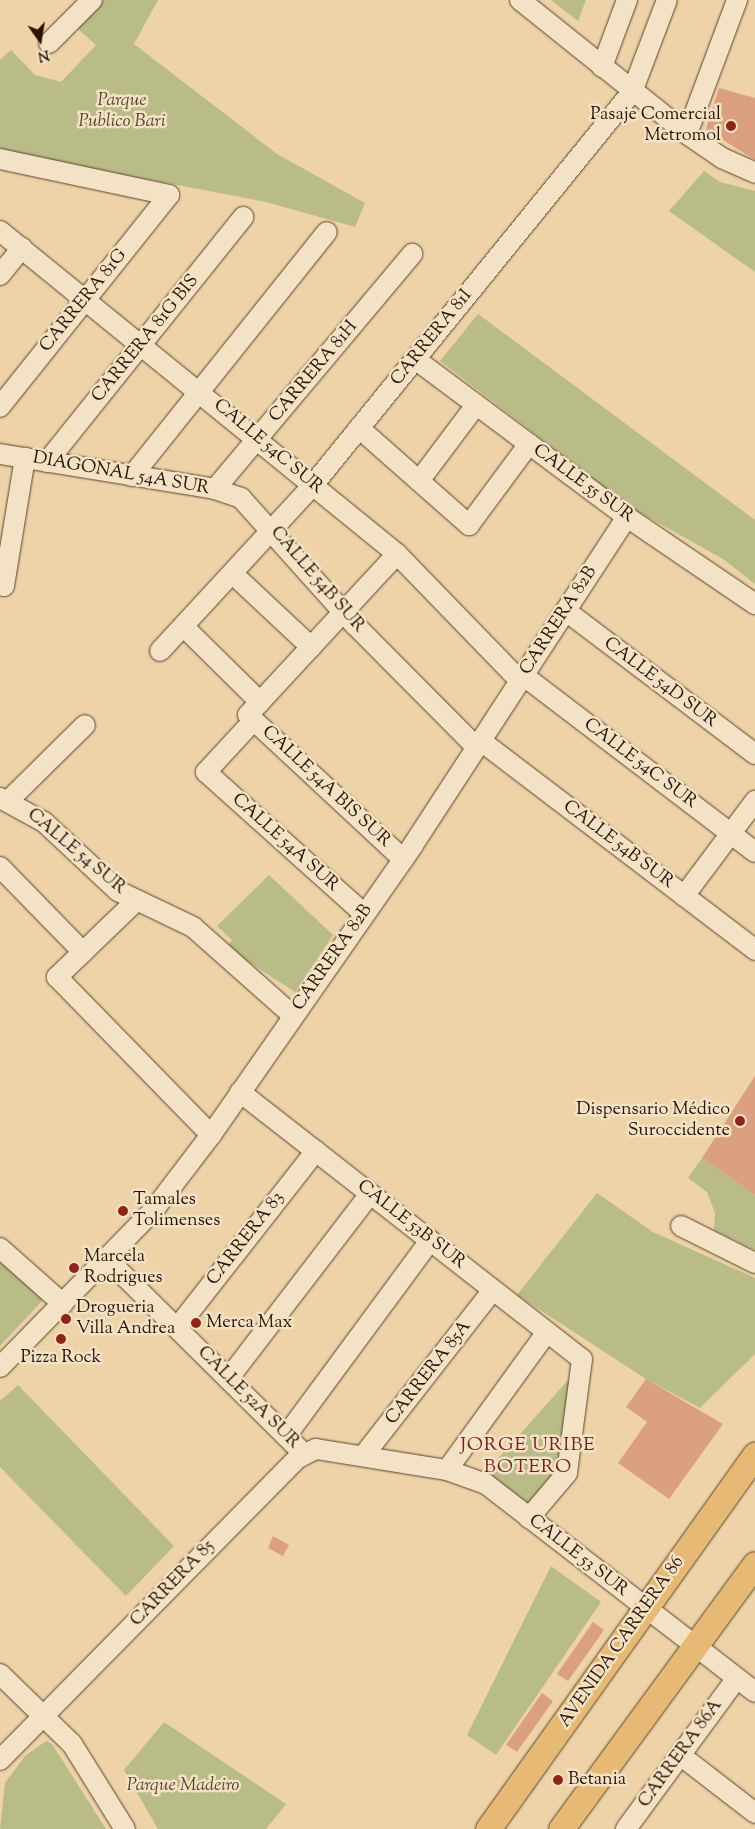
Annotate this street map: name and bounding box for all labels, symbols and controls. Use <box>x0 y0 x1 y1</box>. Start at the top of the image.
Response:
north arrow <box>15 15 65 65</box>
text: N <box>36 44 51 66</box>
park label: Parque Publico Bari <box>79 91 165 134</box>
place label: Pasaje Comercial Metromol <box>590 105 721 148</box>
marker: Pasaje Comercial Metromol <box>725 120 737 132</box>
street label: CARRERA 81G <box>36 245 132 357</box>
street label: CARRERA 81G BIS <box>88 271 204 407</box>
street label: CARRERA 81I <box>387 286 477 390</box>
street label: CARRERA 81H <box>265 317 363 427</box>
street label: CALLE 54C SUR <box>209 395 327 499</box>
street label: CALLE 55 SUR <box>528 440 638 528</box>
street label: DIAGONAL 54A SUR <box>31 448 211 500</box>
street label: CALLE 54B SUR <box>265 523 369 637</box>
street label: CARRERA 82B <box>516 563 602 679</box>
street label: CALLE 54D SUR <box>599 633 721 733</box>
street label: CALLE 54C SUR <box>579 714 701 814</box>
street label: CALLE 54A BIS SUR <box>257 722 395 852</box>
street label: CALLE 54A SUR <box>227 789 343 897</box>
street label: CALLE 54B SUR <box>558 796 678 894</box>
street label: CALLE 54 SUR <box>22 804 130 900</box>
street label: CARRERA 82B <box>288 901 378 1015</box>
place label: Dispensario Médico Suroccidente <box>576 1100 730 1142</box>
marker: Dispensario Médico Suroccidente <box>734 1115 746 1127</box>
street label: CALLE 53B SUR <box>352 1176 470 1274</box>
street label: CARRERA 83 <box>203 1188 289 1290</box>
place label: Tamales Tolimenses <box>133 1190 220 1232</box>
marker: Tamales Tolimenses <box>117 1205 129 1217</box>
place label: Marcela Rodrigues <box>84 1247 163 1290</box>
marker: Marcela Rodrigues <box>68 1262 80 1274</box>
place label: Drogueria Villa Andrea <box>76 1298 175 1340</box>
place label: Merca Max <box>206 1312 292 1334</box>
marker: Drogueria Villa Andrea <box>60 1313 72 1325</box>
marker: Merca Max <box>190 1317 202 1329</box>
street label: CARRERA 85A <box>382 1317 476 1429</box>
marker: Pizza Rock <box>55 1333 67 1345</box>
street label: CALLE 52A SUR <box>192 1342 304 1454</box>
place label: Pizza Rock <box>21 1347 101 1369</box>
district label: JORGE URIBE BOTERO <box>459 1435 597 1479</box>
street label: CALLE 53 SUR <box>524 1510 632 1602</box>
street label: CARRERA 85 <box>126 1536 220 1632</box>
street label: AVENIDA CARRERA 86 <box>555 1552 689 1732</box>
street label: CARRERA 86A <box>634 1696 728 1812</box>
place label: Betania <box>568 1769 626 1791</box>
marker: Betania <box>552 1774 564 1786</box>
park label: Parque Madeiro <box>127 1775 239 1797</box>

